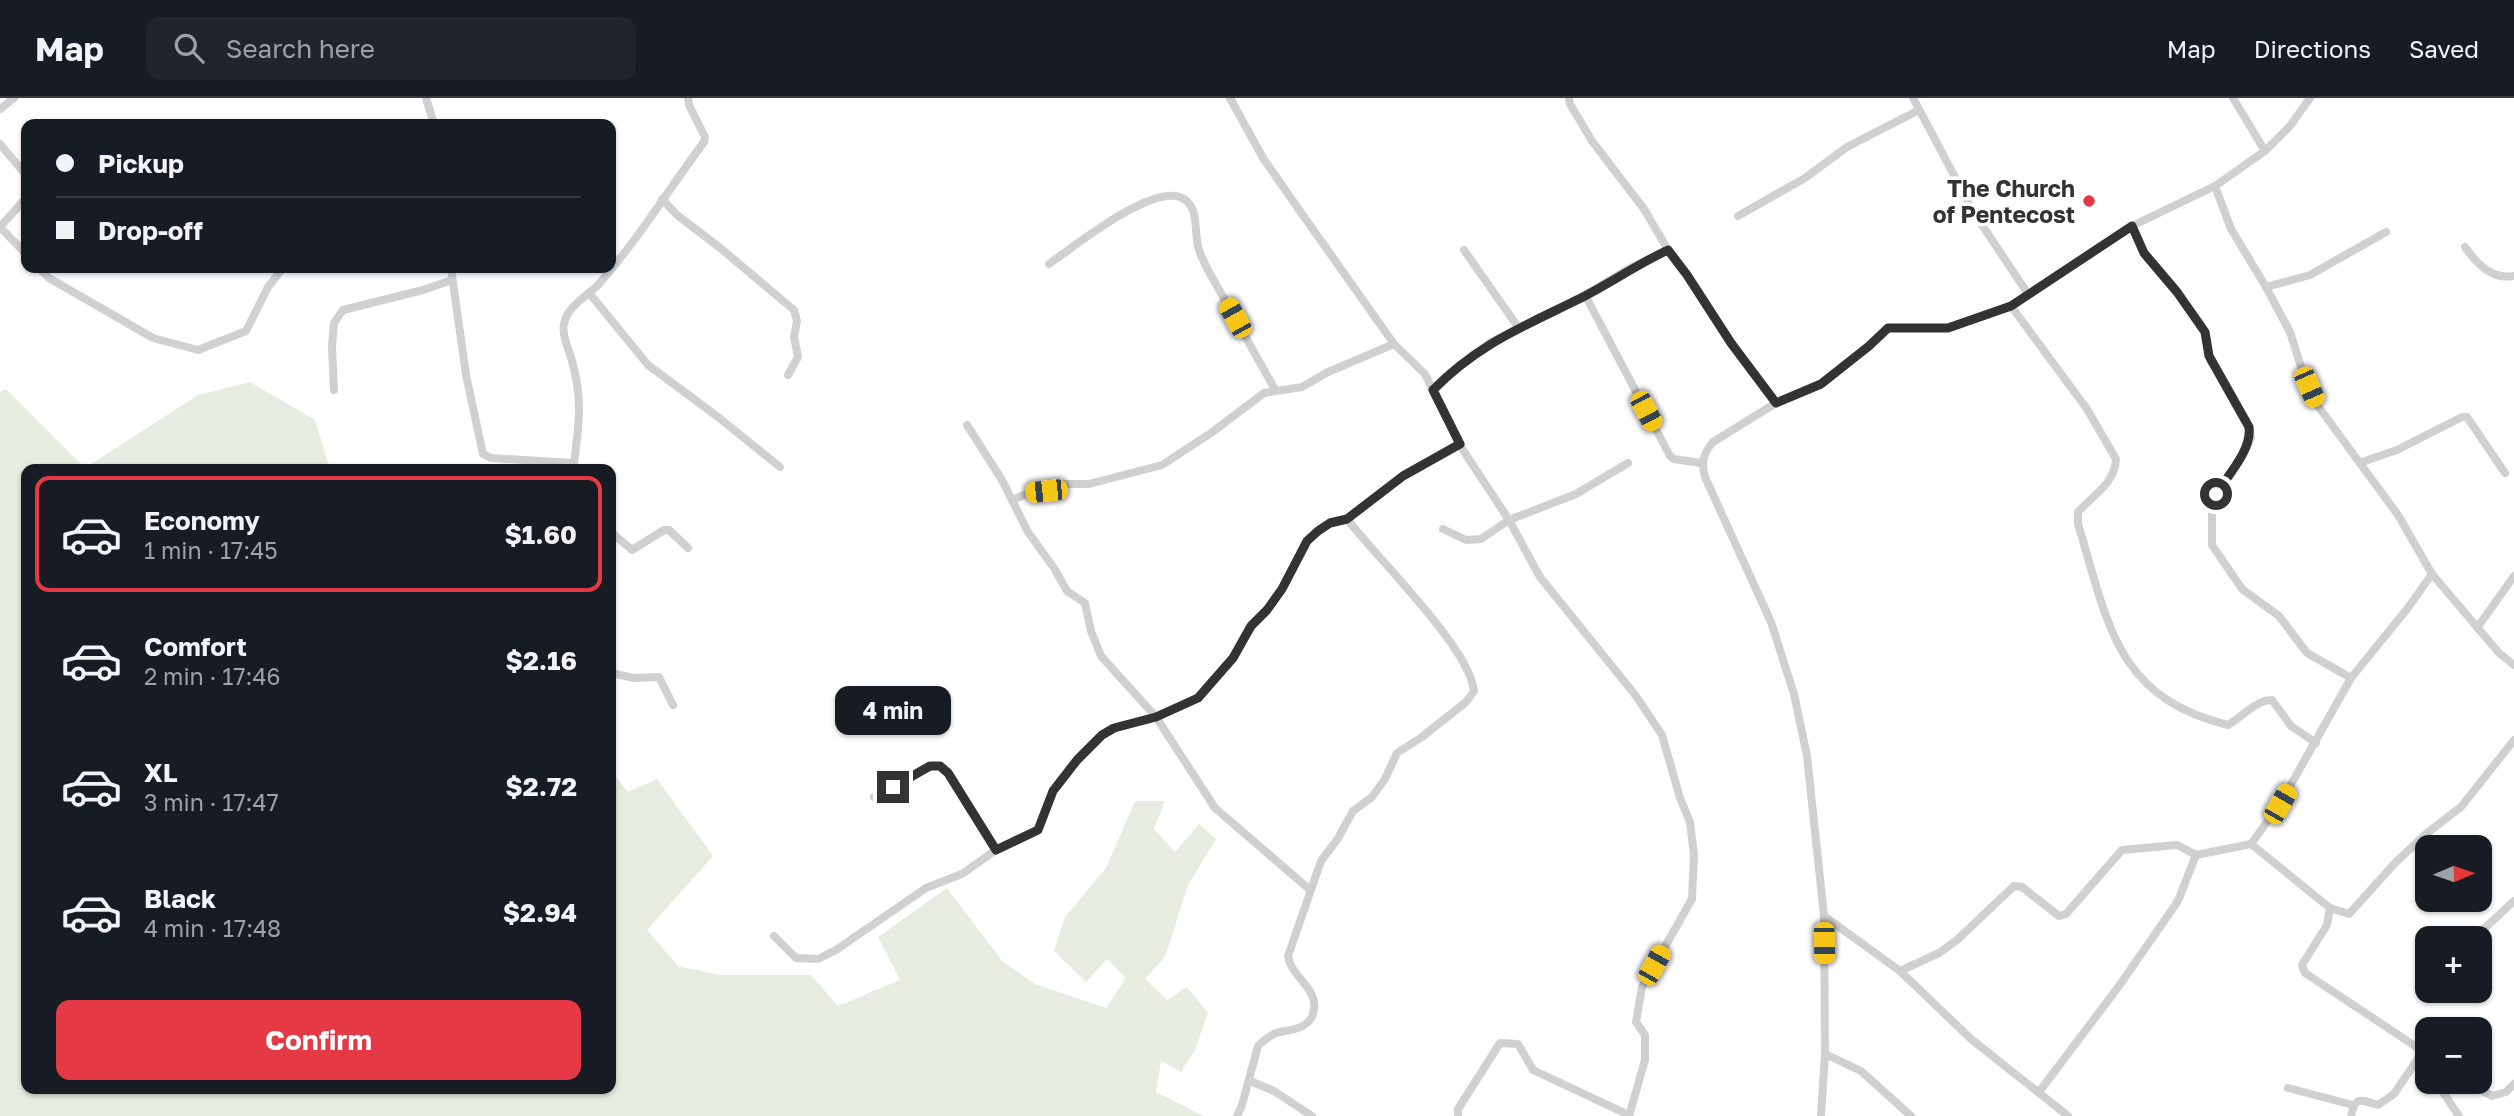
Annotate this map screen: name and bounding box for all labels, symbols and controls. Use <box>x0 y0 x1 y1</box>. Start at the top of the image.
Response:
search box <box>146 17 636 80</box>
text: Map <box>35 29 104 68</box>
icon: search <box>170 29 208 67</box>
text: Search here <box>226 33 375 64</box>
text: Map <box>2167 34 2216 63</box>
text: Directions <box>2254 34 2371 63</box>
text: Saved <box>2409 34 2479 63</box>
text: Pickup <box>98 148 184 179</box>
place label: The Church of Pentecost <box>1933 174 2075 228</box>
marker: The Church of Pentecost <box>2081 193 2097 209</box>
text: Drop-off <box>98 215 203 246</box>
car <box>1216 295 1255 341</box>
car <box>2291 364 2328 410</box>
car <box>1627 388 1666 434</box>
car <box>1025 478 1068 504</box>
route start <box>2200 478 2232 510</box>
icon: car <box>60 503 123 566</box>
text: Economy <box>144 505 260 536</box>
text: $1.60 <box>504 519 577 550</box>
text: 1 min · 17:45 <box>144 536 278 564</box>
icon: car <box>60 629 123 692</box>
text: Comfort <box>144 631 247 662</box>
text: $2.16 <box>505 645 577 676</box>
text: 2 min · 17:46 <box>144 662 280 690</box>
callout: 4 min <box>835 686 951 734</box>
text: 4 min <box>863 696 923 724</box>
icon: car <box>60 755 123 818</box>
text: XL <box>144 757 178 788</box>
text: $2.72 <box>505 771 577 802</box>
route end <box>877 771 909 803</box>
car <box>2261 781 2300 827</box>
text: 3 min · 17:47 <box>144 788 279 816</box>
north arrow <box>2415 835 2492 912</box>
map controls <box>2415 835 2492 1094</box>
icon: car <box>60 881 123 944</box>
text: Black <box>144 883 216 914</box>
text: $2.94 <box>503 897 577 928</box>
text: 4 min · 17:48 <box>144 914 281 942</box>
car <box>1814 922 1835 964</box>
button: + <box>2415 926 2492 1003</box>
car <box>1635 942 1674 988</box>
button: Confirm <box>56 1000 581 1080</box>
button: − <box>2415 1017 2492 1094</box>

